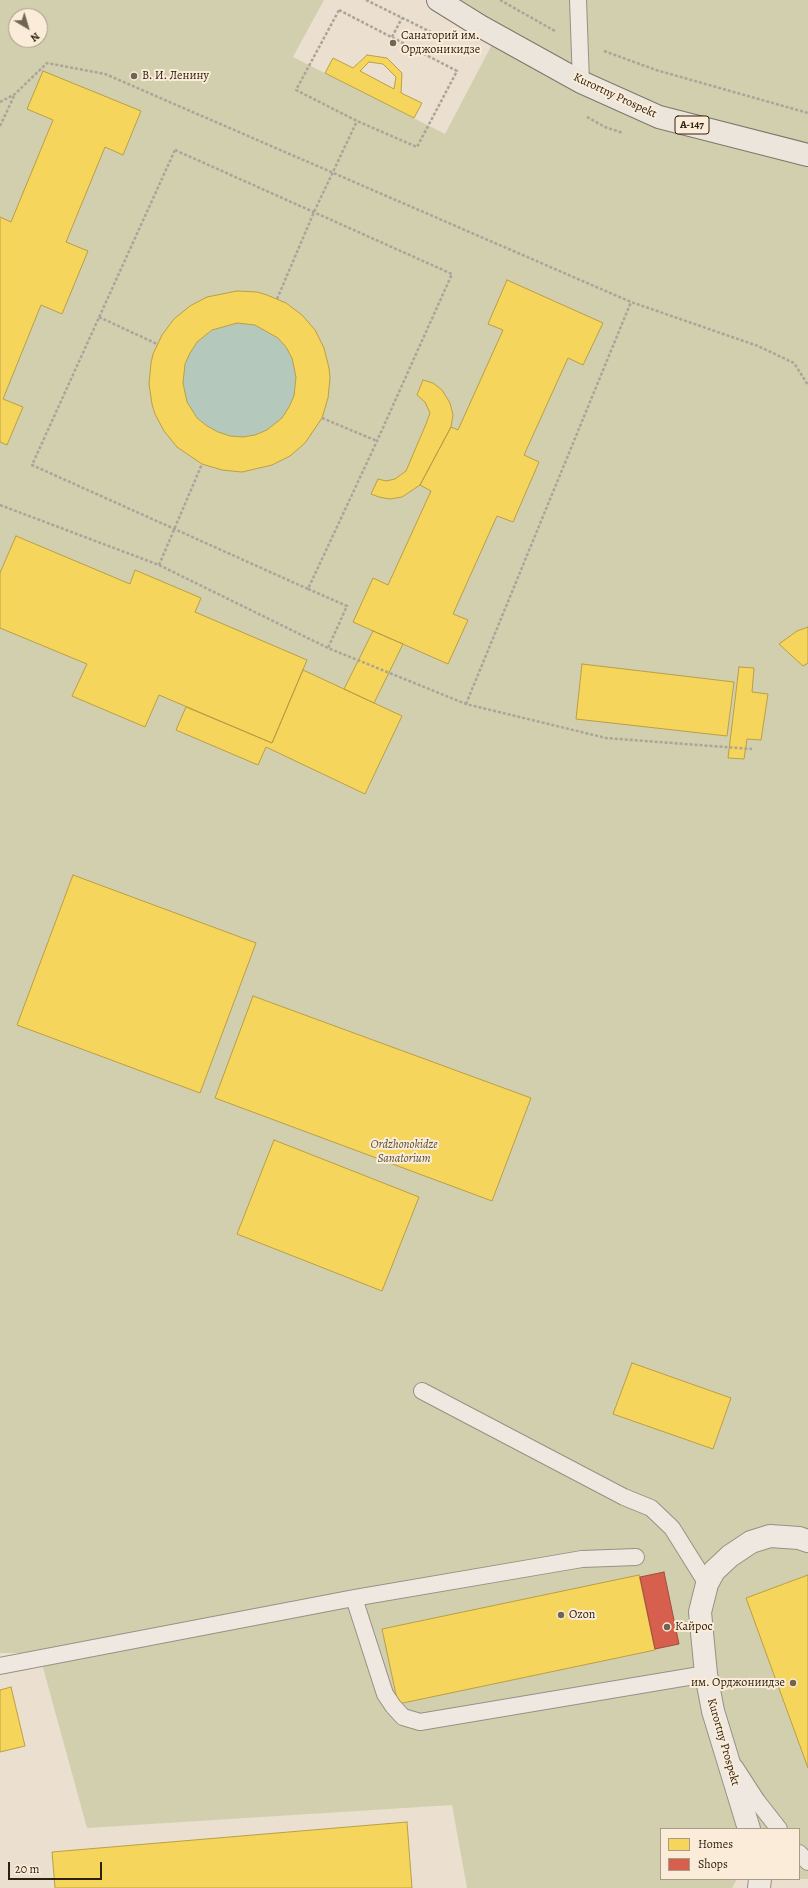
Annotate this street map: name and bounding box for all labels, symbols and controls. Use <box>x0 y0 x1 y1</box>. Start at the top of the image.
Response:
north arrow <box>8 8 48 48</box>
text: N <box>27 29 43 45</box>
place label: Санаторий им. Орджоникидзе <box>401 29 480 57</box>
marker: Санаторий им. Орджоникидзе <box>388 38 398 48</box>
place label: В. И. Ленину <box>142 69 209 83</box>
street label: Kurortny Prospekt <box>571 70 659 122</box>
marker: В. И. Ленину <box>129 71 139 81</box>
road number: А-147 <box>675 116 709 134</box>
park label: Ordzhonokidze Sanatorium <box>370 1138 438 1166</box>
place label: Ozon <box>569 1608 595 1622</box>
marker: Ozon <box>556 1610 566 1620</box>
place label: Кайрос <box>675 1620 713 1634</box>
marker: Кайрос <box>662 1622 672 1632</box>
place label: им. Орджониидзе <box>691 1676 785 1690</box>
marker: им. Орджониидзе <box>788 1678 798 1688</box>
street label: Kurortny Prospekt <box>704 1697 742 1787</box>
legend <box>660 1828 800 1880</box>
text: Homes <box>698 1836 733 1852</box>
scale bar <box>10 1854 104 1880</box>
text: Shops <box>698 1856 728 1872</box>
text: 20 m <box>15 1861 39 1877</box>

